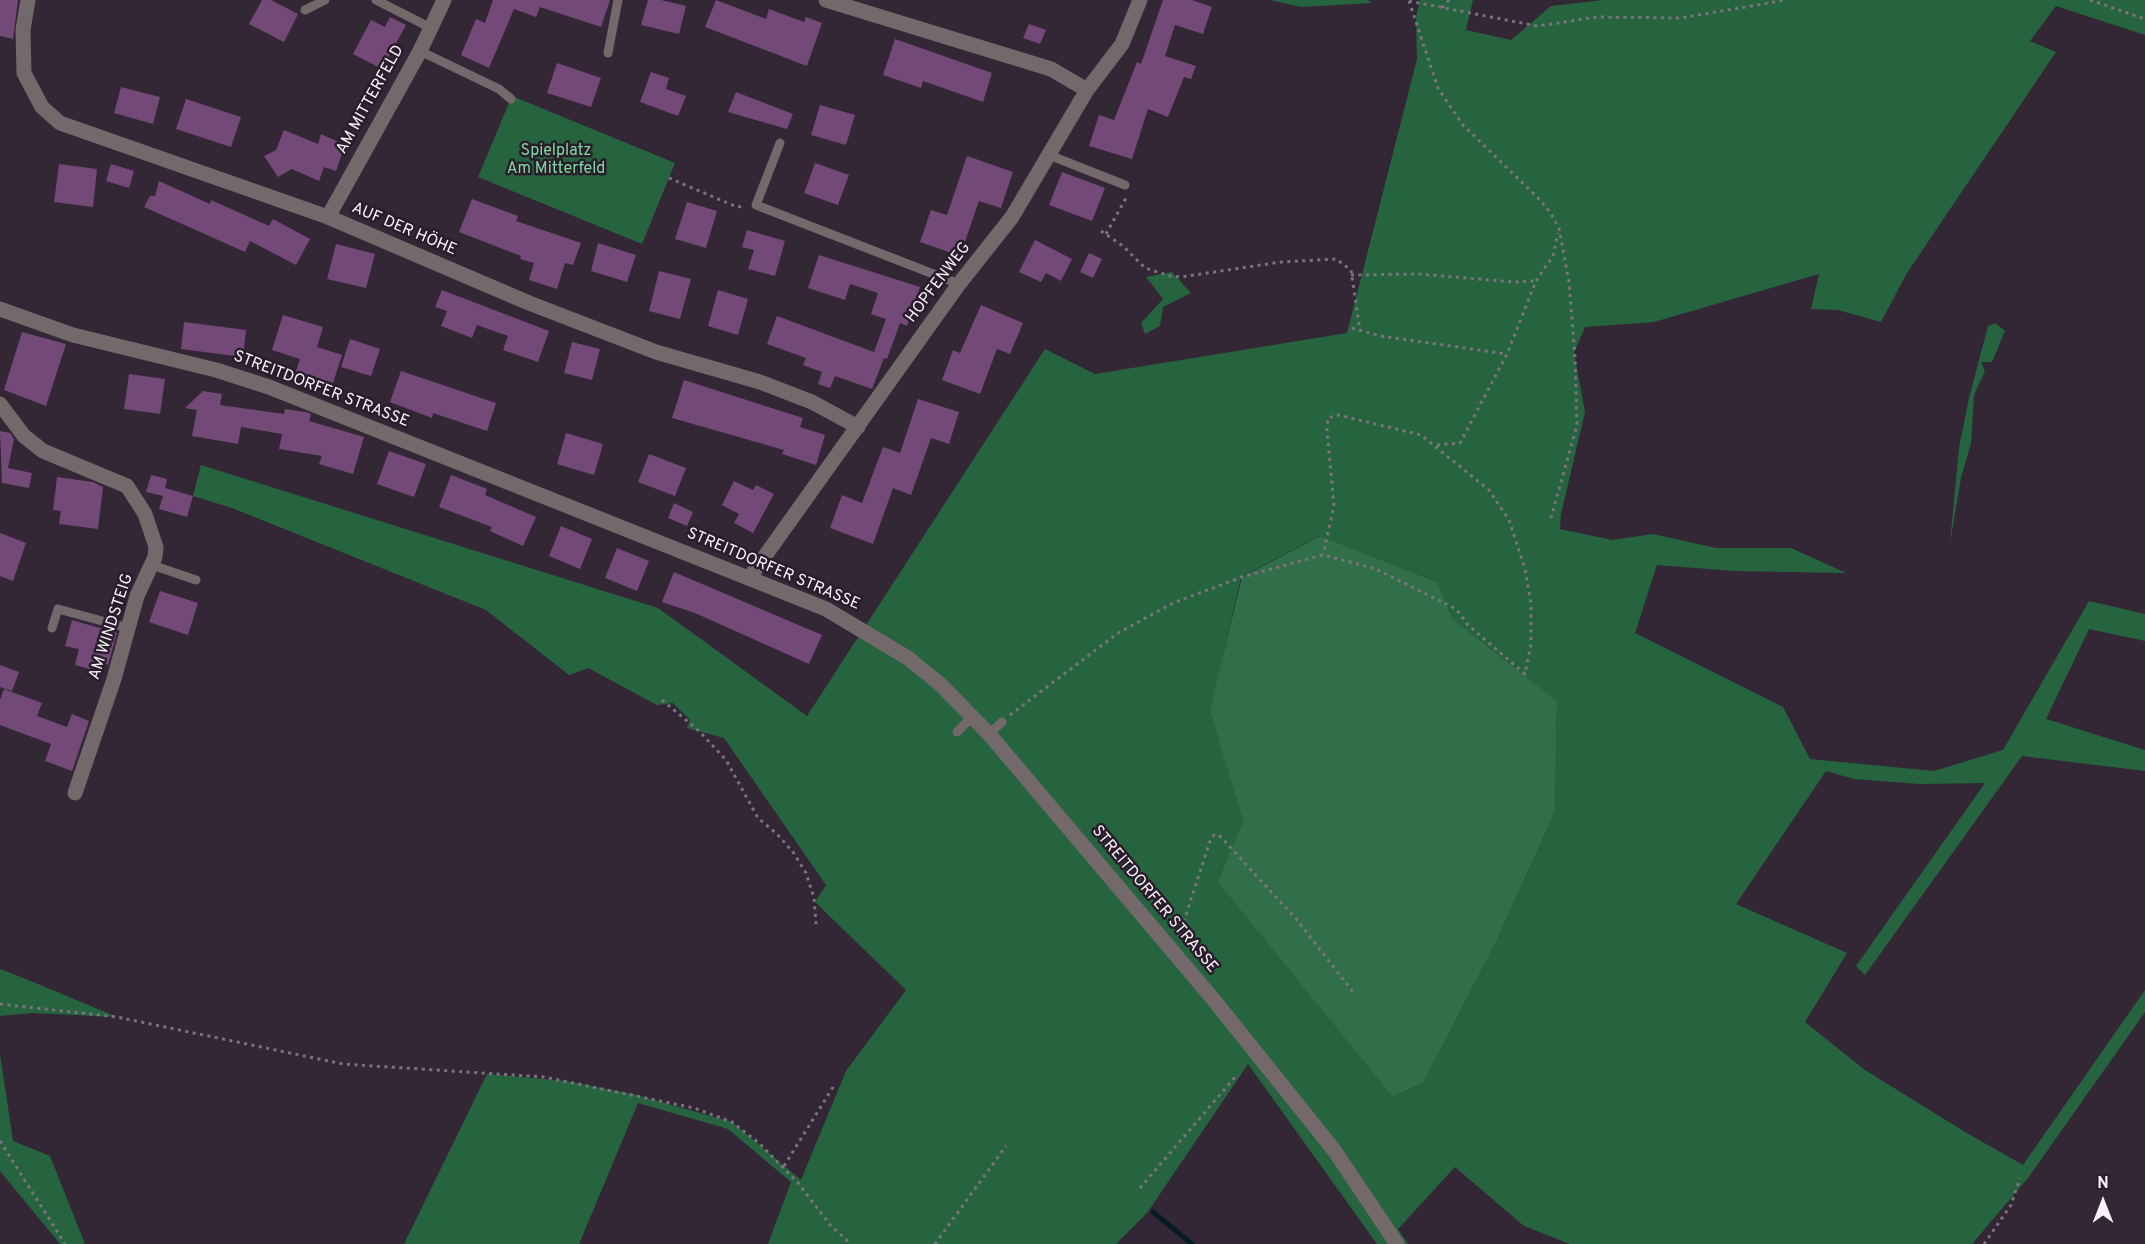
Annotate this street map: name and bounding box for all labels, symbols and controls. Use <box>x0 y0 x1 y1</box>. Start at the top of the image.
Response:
street label: AM MITTERFELD <box>333 42 409 158</box>
park label: Spielplatz Am Mitterfeld <box>507 142 605 180</box>
street label: AUF DER HÖHE <box>349 199 459 261</box>
street label: HOPFENWEG <box>902 239 976 327</box>
street label: STREITDORFER STRASSE <box>231 348 411 432</box>
street label: STREITDORFER STRASSE <box>683 525 863 615</box>
street label: AM WINDSTEIG <box>86 571 138 683</box>
street label: STREITDORFER STRASSE <box>1087 822 1221 978</box>
north arrow <box>2073 1172 2133 1232</box>
text: N <box>2097 1174 2109 1194</box>

